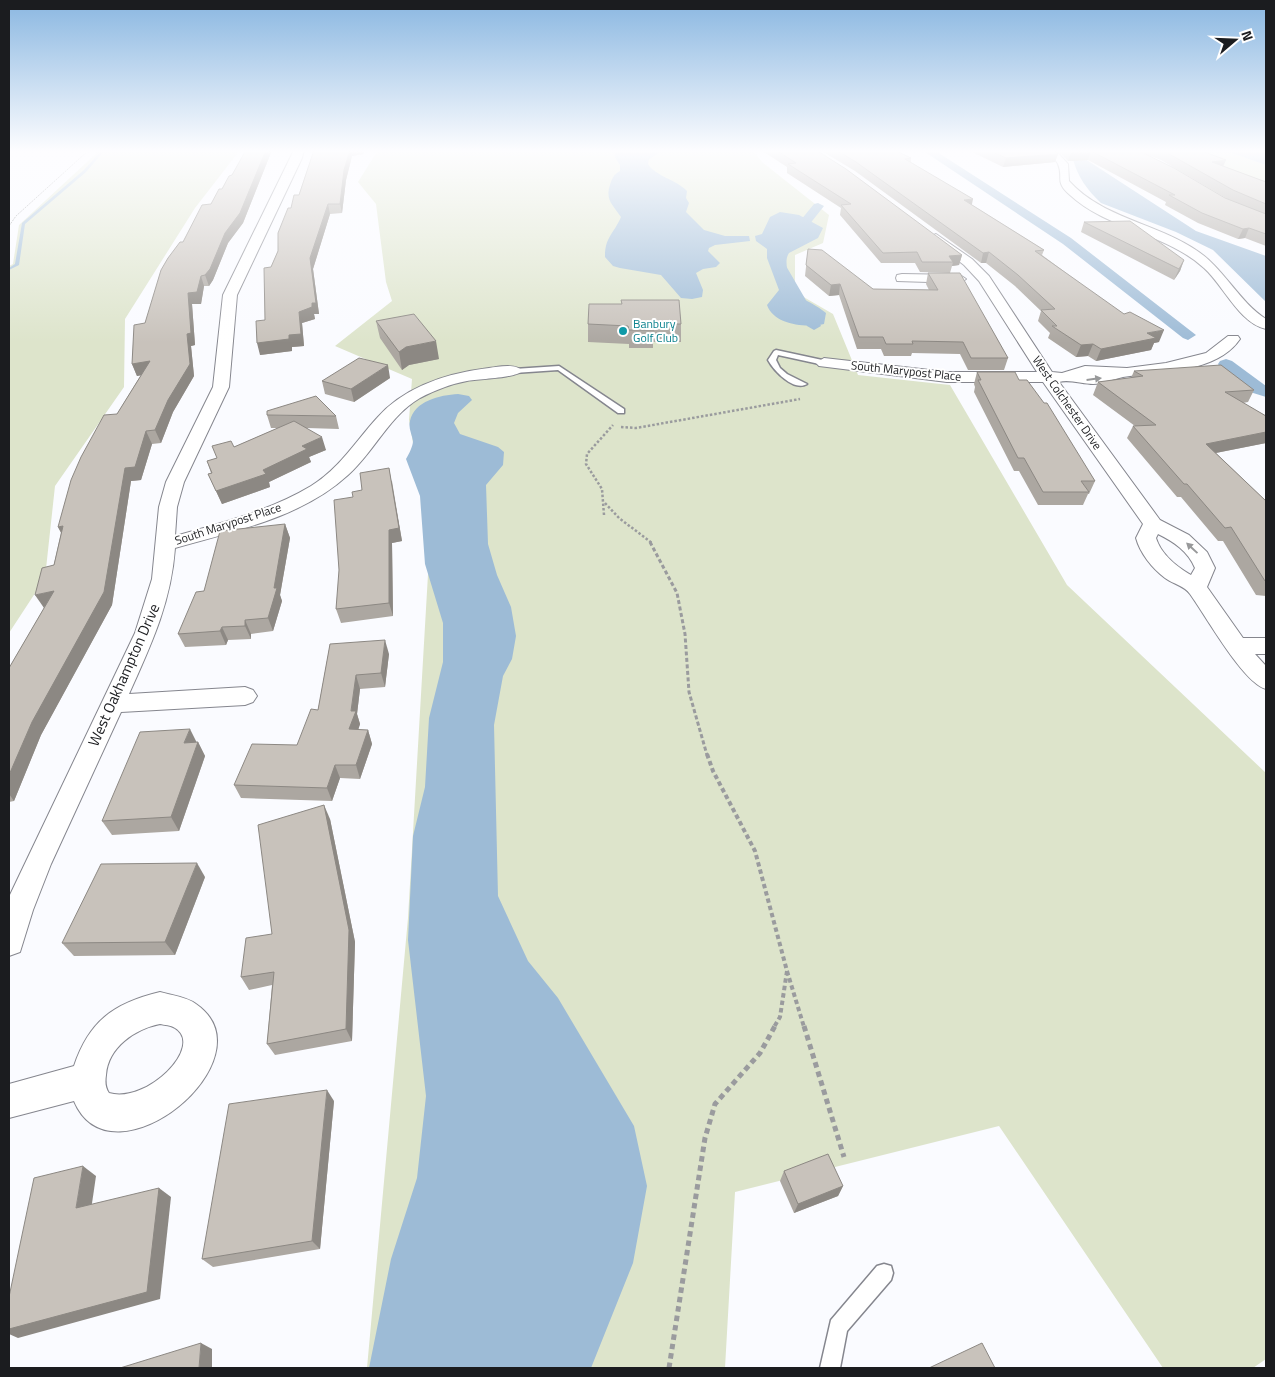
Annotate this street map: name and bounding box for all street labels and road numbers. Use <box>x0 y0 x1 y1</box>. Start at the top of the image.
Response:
street label: West Colchester Drive <box>1028 352 1107 454</box>
street label: South Marypost Place <box>850 355 962 386</box>
street label: South Marypost Place <box>172 497 283 550</box>
street label: West Oakhampton Drive <box>82 600 165 750</box>

